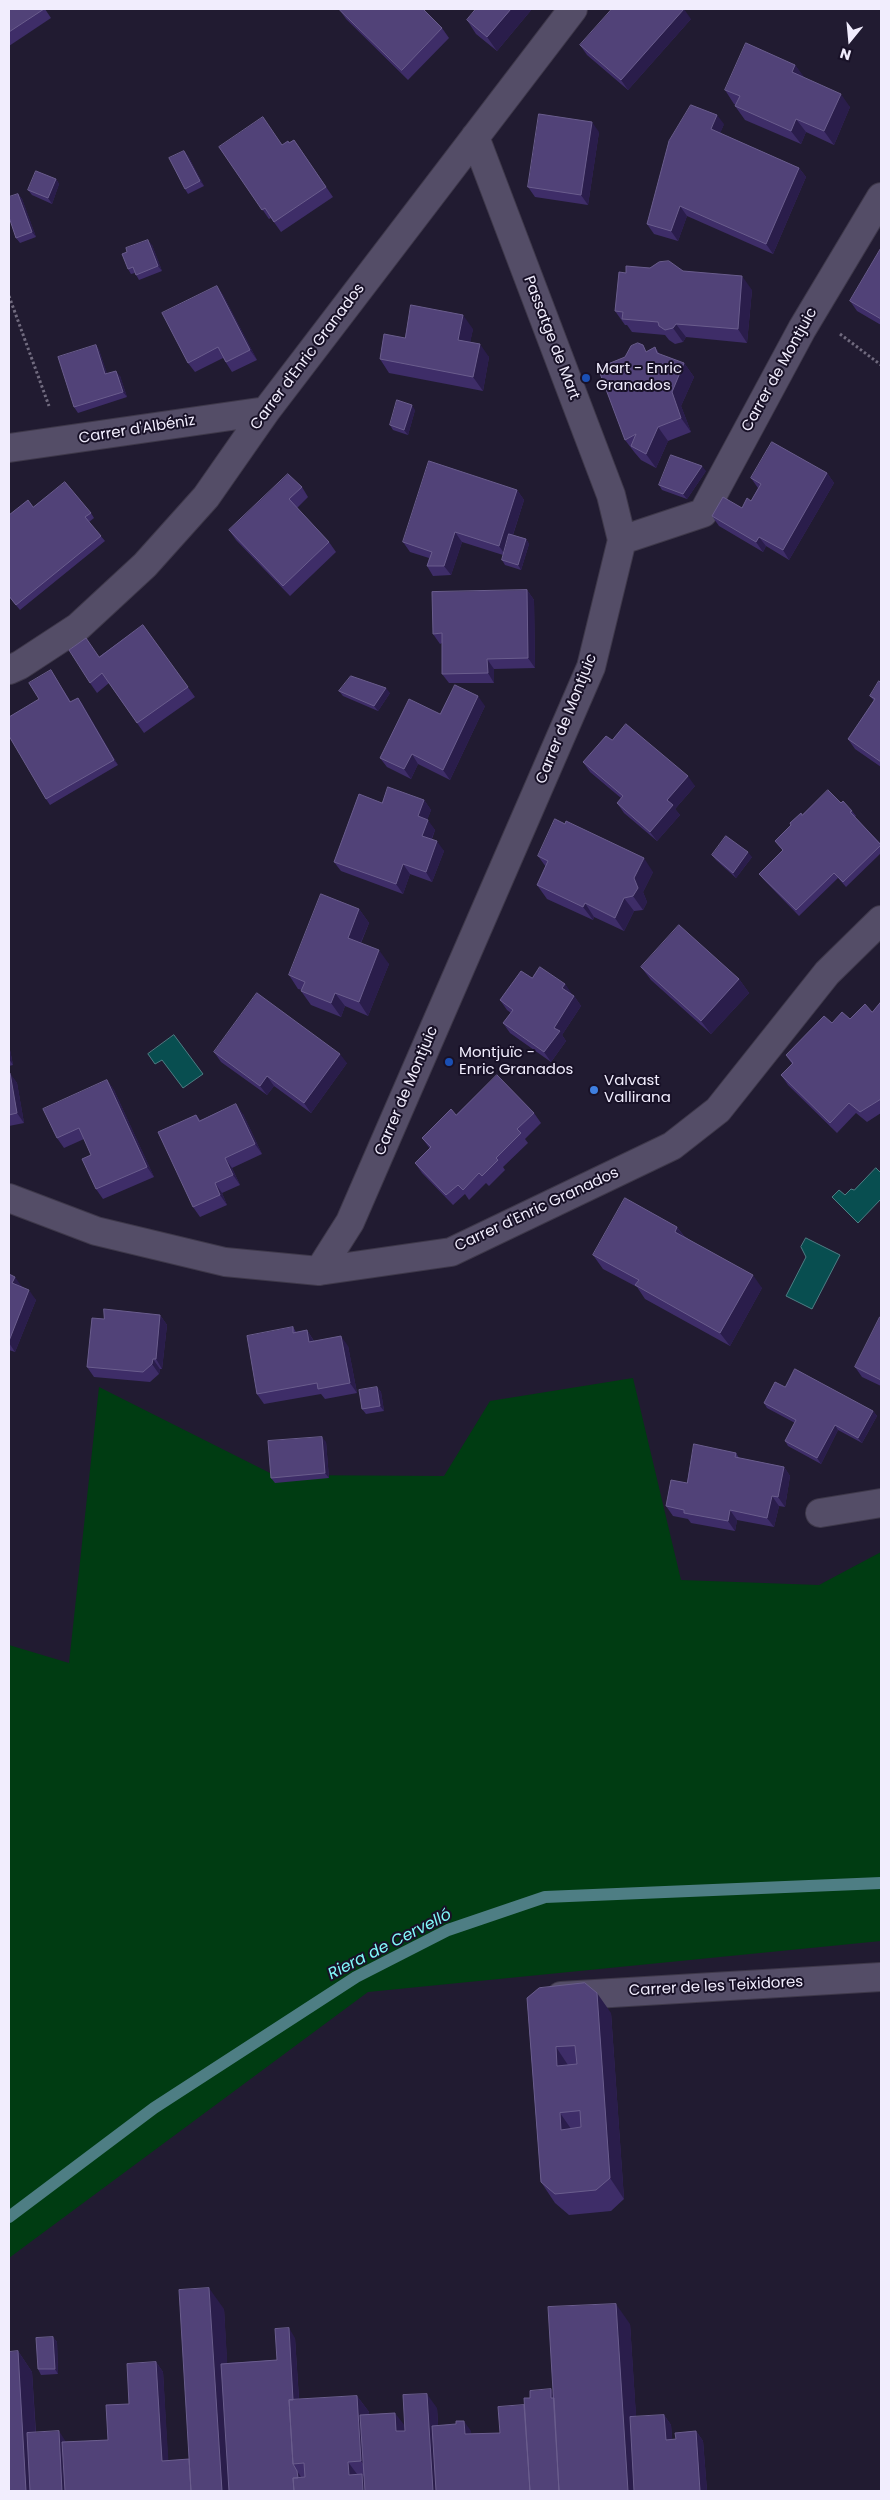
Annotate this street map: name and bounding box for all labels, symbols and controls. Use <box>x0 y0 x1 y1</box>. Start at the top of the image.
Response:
north arrow <box>825 15 875 65</box>
text: N <box>838 43 854 65</box>
street label: Passatge de Mart <box>519 274 583 402</box>
street label: Carrer d'Enric Granados <box>247 280 369 434</box>
street label: Carrer de Montjuic <box>738 305 822 435</box>
place label: Mart - Enric Granados <box>596 360 682 395</box>
marker: Mart - Enric Granados <box>580 372 592 384</box>
street label: Carrer d'Albéniz <box>77 412 197 448</box>
street label: Carrer de Montjuic <box>533 651 601 787</box>
street label: Carrer de Montjuic <box>372 1024 442 1158</box>
place label: Montjuïc - Enric Granados <box>459 1044 573 1079</box>
marker: Montjuïc - Enric Granados <box>443 1056 455 1068</box>
place label: Valvast Vallirana <box>604 1072 671 1107</box>
marker: Valvast Vallirana <box>588 1084 600 1096</box>
street label: Carrer d'Enric Granados <box>452 1164 622 1256</box>
water label: Riera de Cervelló <box>325 1906 455 1984</box>
street label: Carrer de les Teixidores <box>628 1973 804 2001</box>

